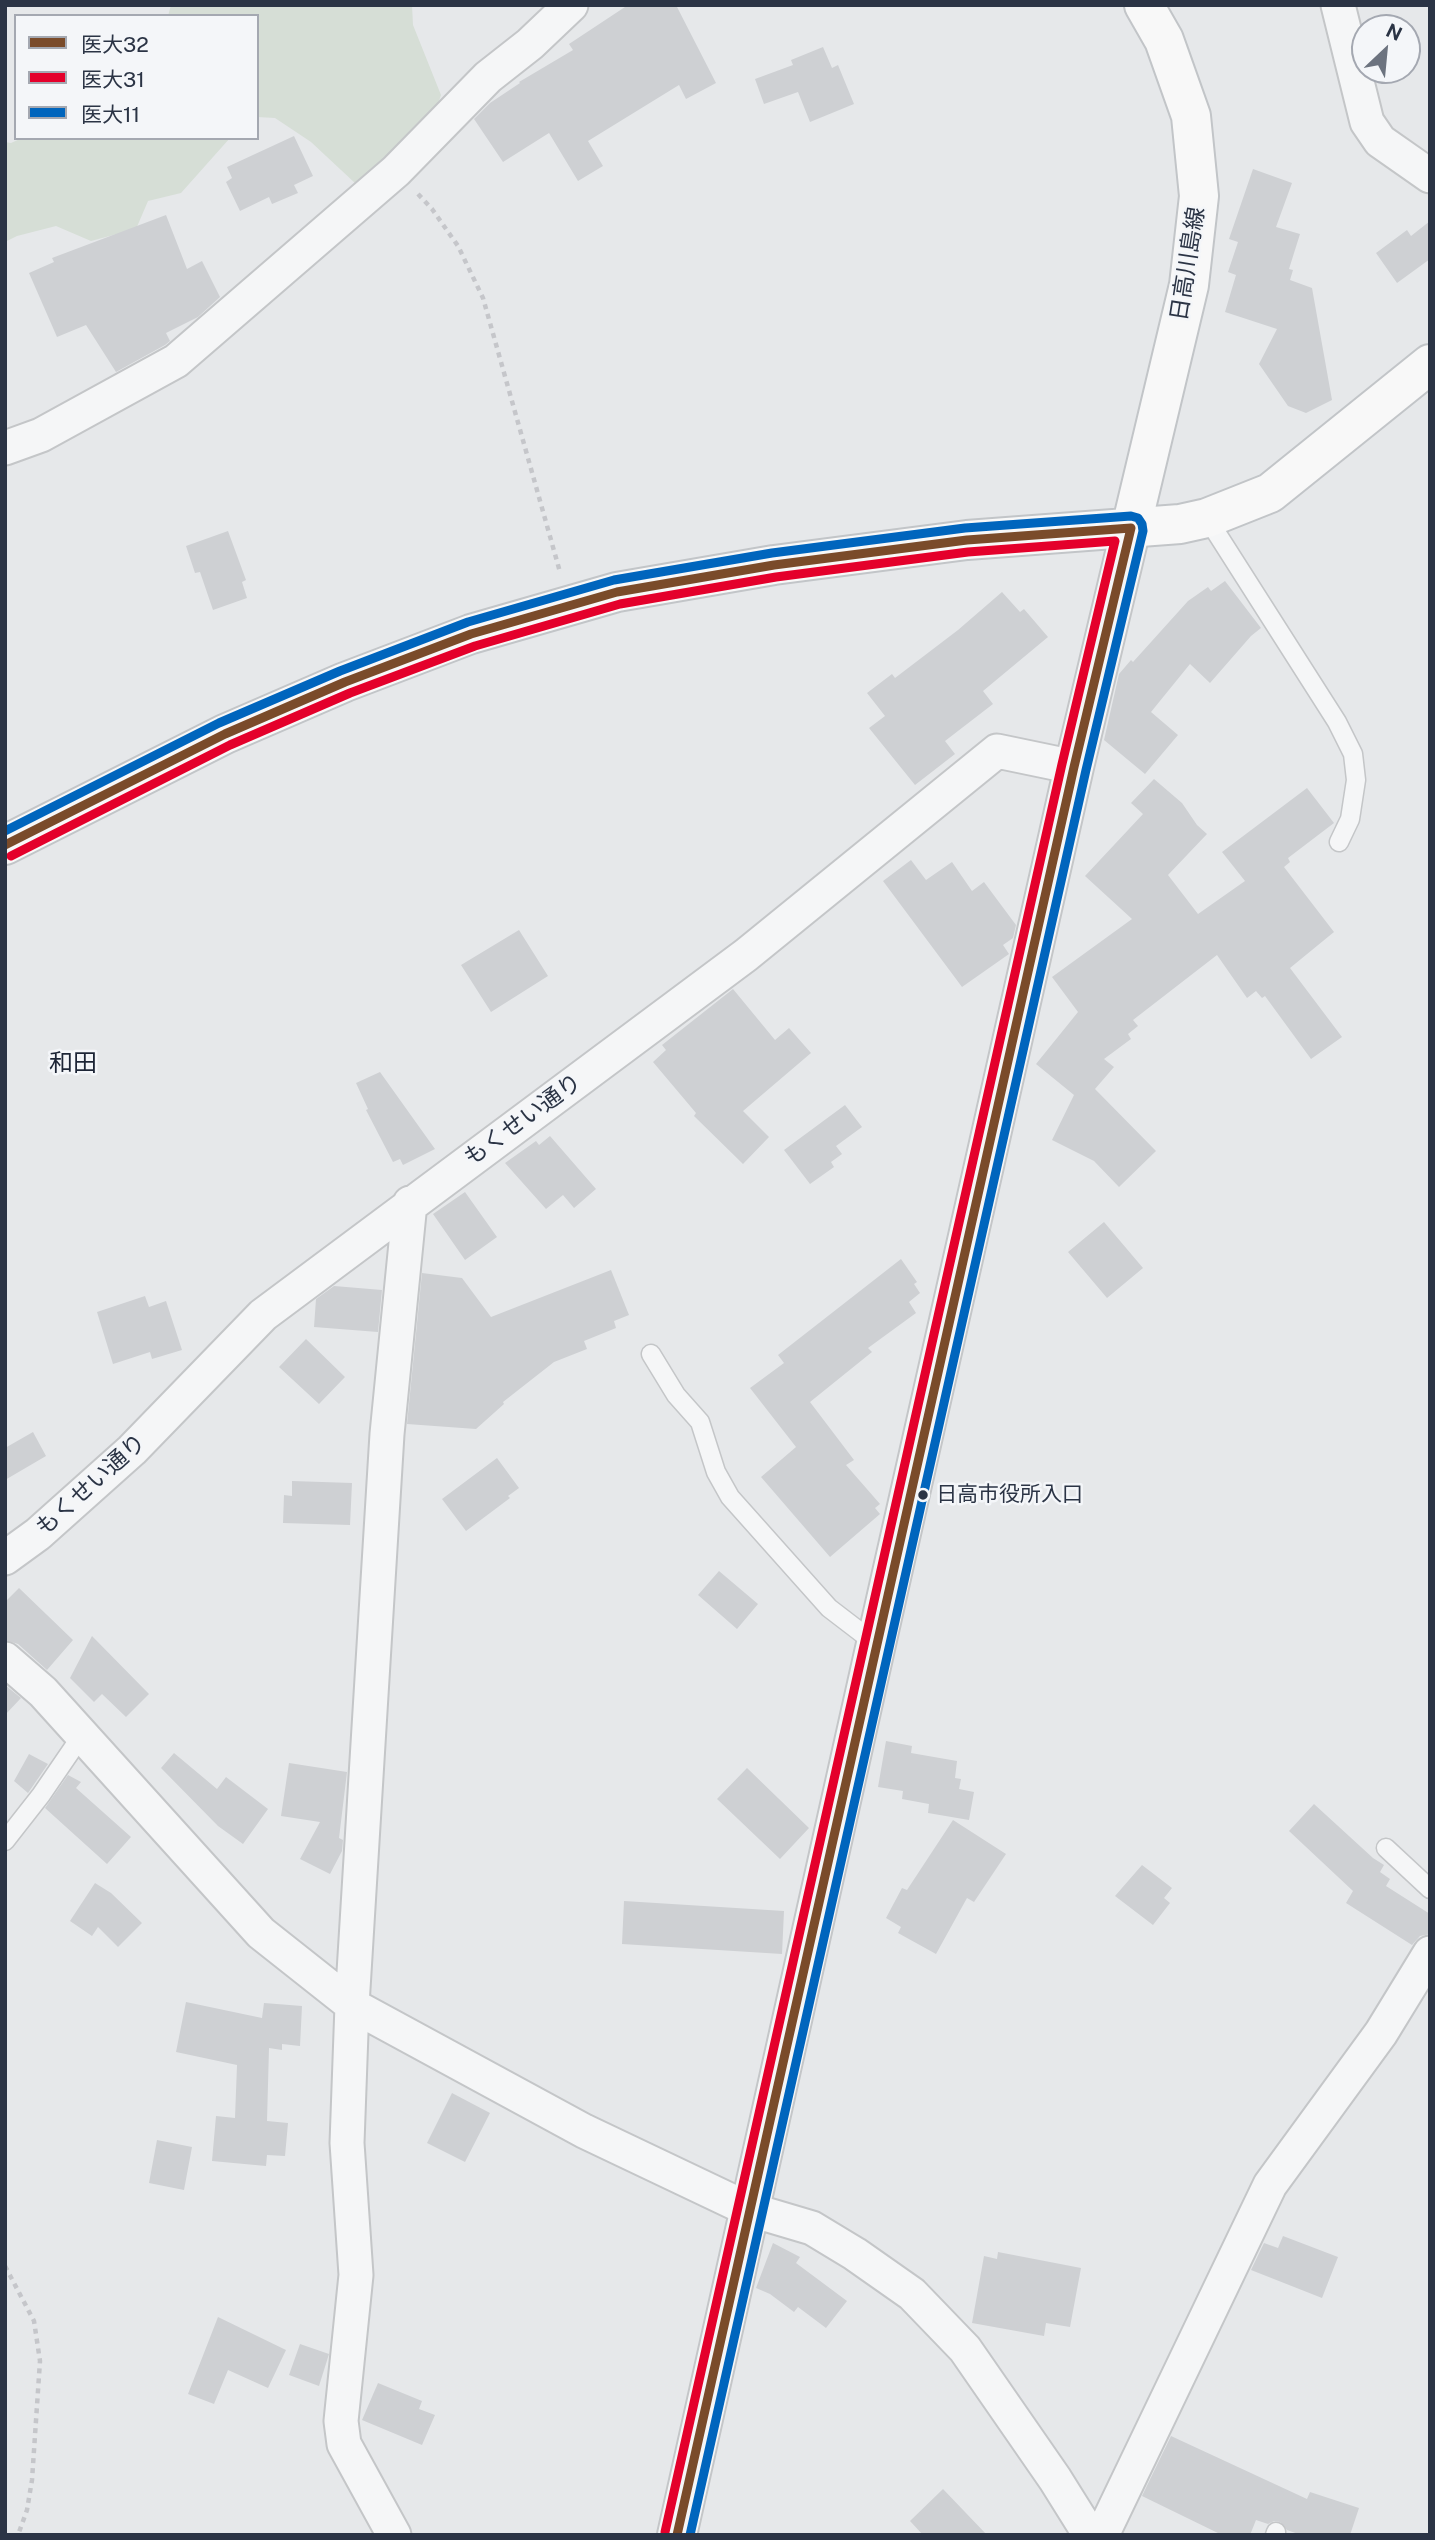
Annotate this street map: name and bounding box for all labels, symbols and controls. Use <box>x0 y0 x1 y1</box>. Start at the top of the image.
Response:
legend <box>14 14 259 140</box>
north arrow <box>1351 14 1421 84</box>
text: N <box>1383 19 1406 45</box>
text: 医大32 <box>81 32 149 57</box>
text: 医大31 <box>81 67 145 92</box>
text: 医大11 <box>81 102 140 127</box>
street label: 日高川島線 <box>1165 205 1211 323</box>
district label: 和田 <box>49 1050 97 1078</box>
street label: もくせい通り <box>459 1068 587 1172</box>
street label: もくせい通り <box>30 1429 152 1541</box>
place label: 日高市役所入口 <box>936 1482 1083 1508</box>
marker: 日高市役所入口 <box>916 1488 930 1502</box>

